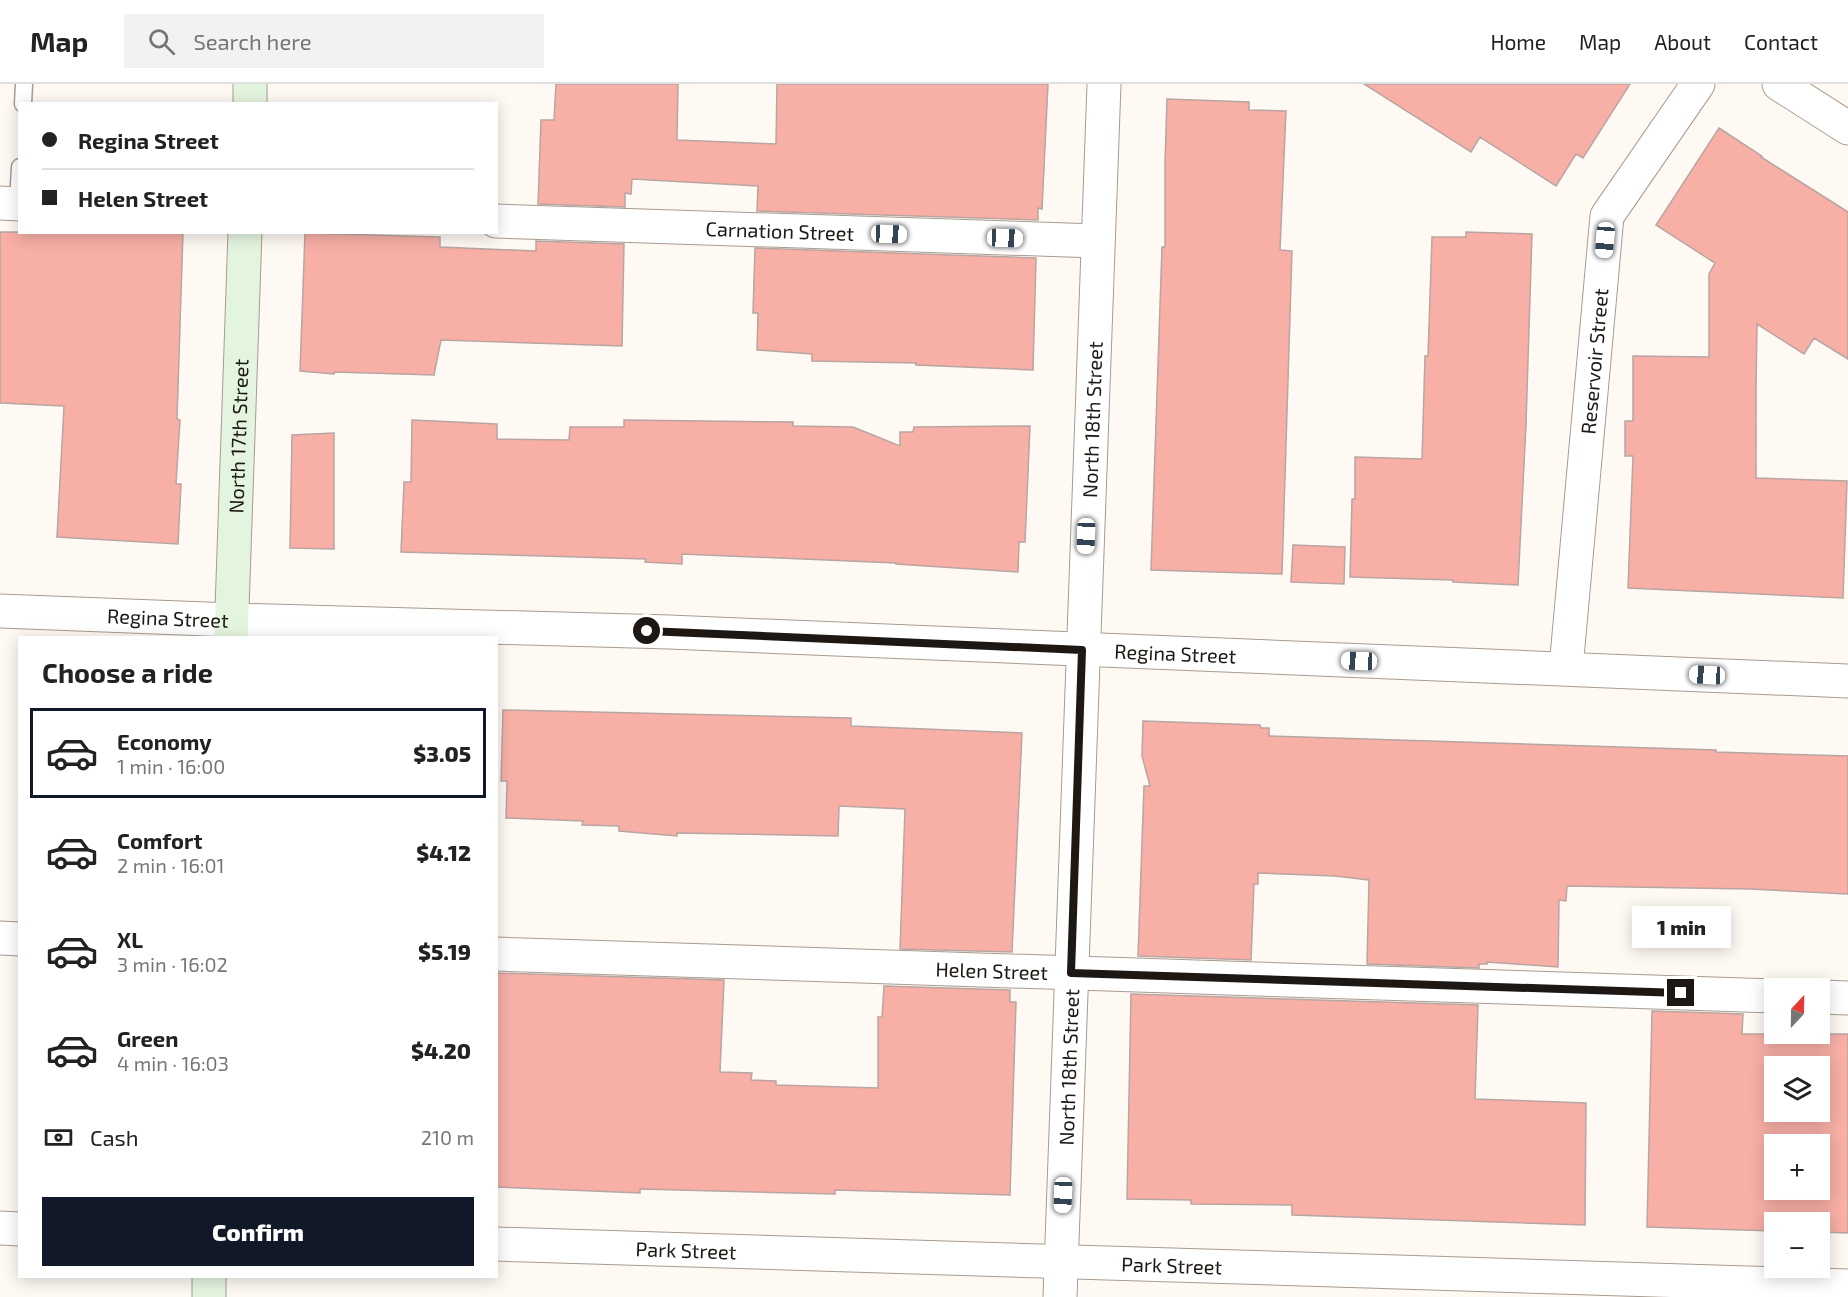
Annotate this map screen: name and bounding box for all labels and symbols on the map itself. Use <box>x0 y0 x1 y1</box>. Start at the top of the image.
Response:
street label: Carnation Street <box>705 216 855 245</box>
car <box>1594 221 1616 259</box>
car <box>871 224 907 244</box>
car <box>987 228 1023 248</box>
street label: Reservoir Street <box>1575 287 1612 435</box>
street label: North 18th Street <box>1077 340 1107 498</box>
street label: North 17th Street <box>223 358 253 514</box>
car <box>1076 518 1096 554</box>
street label: Regina Street <box>107 603 230 632</box>
route start <box>633 617 660 644</box>
street label: Regina Street <box>1114 639 1237 668</box>
car <box>1341 651 1377 671</box>
car <box>1689 665 1725 685</box>
callout: 1 min <box>1632 906 1730 948</box>
street label: Helen Street <box>935 956 1049 984</box>
north arrow <box>1764 978 1830 1044</box>
route end <box>1667 979 1694 1006</box>
street label: North 18th Street <box>1054 988 1083 1146</box>
car <box>1053 1177 1073 1213</box>
street label: Park Street <box>635 1236 737 1263</box>
street label: Park Street <box>1121 1251 1223 1279</box>

